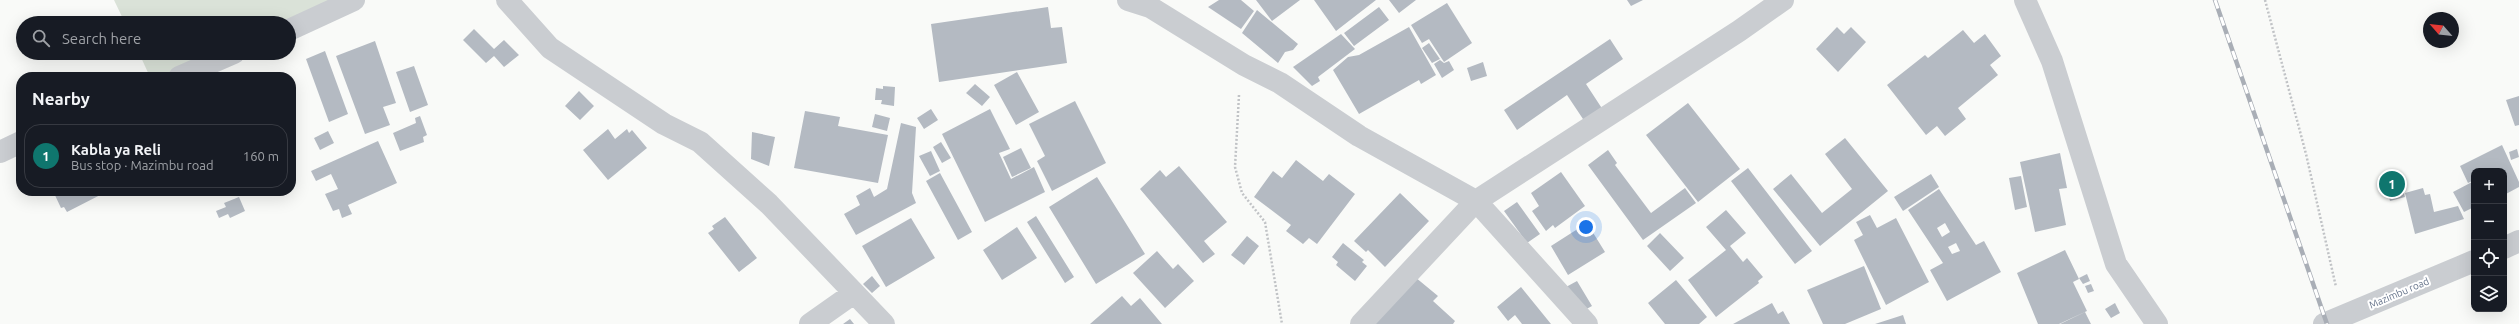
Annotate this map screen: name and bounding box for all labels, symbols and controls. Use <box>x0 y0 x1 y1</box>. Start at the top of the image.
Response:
north arrow <box>2423 12 2459 48</box>
search box <box>16 16 296 60</box>
icon: search <box>30 27 52 49</box>
text: Search here <box>62 30 141 47</box>
text: Nearby <box>32 89 90 108</box>
text: Kabla ya Reli <box>71 141 161 158</box>
text: 1 <box>42 149 50 163</box>
text: 160 m <box>243 149 279 163</box>
text: Bus stop · Mazimbu road <box>71 158 214 172</box>
map controls <box>2471 168 2507 312</box>
button: + <box>2471 168 2507 204</box>
pin: 1 <box>2379 169 2405 199</box>
button: − <box>2471 204 2507 240</box>
your location <box>1576 217 1596 237</box>
button: locate <box>2471 240 2507 276</box>
street label: Mazimbu road <box>2367 275 2431 311</box>
button: layers <box>2471 276 2507 312</box>

